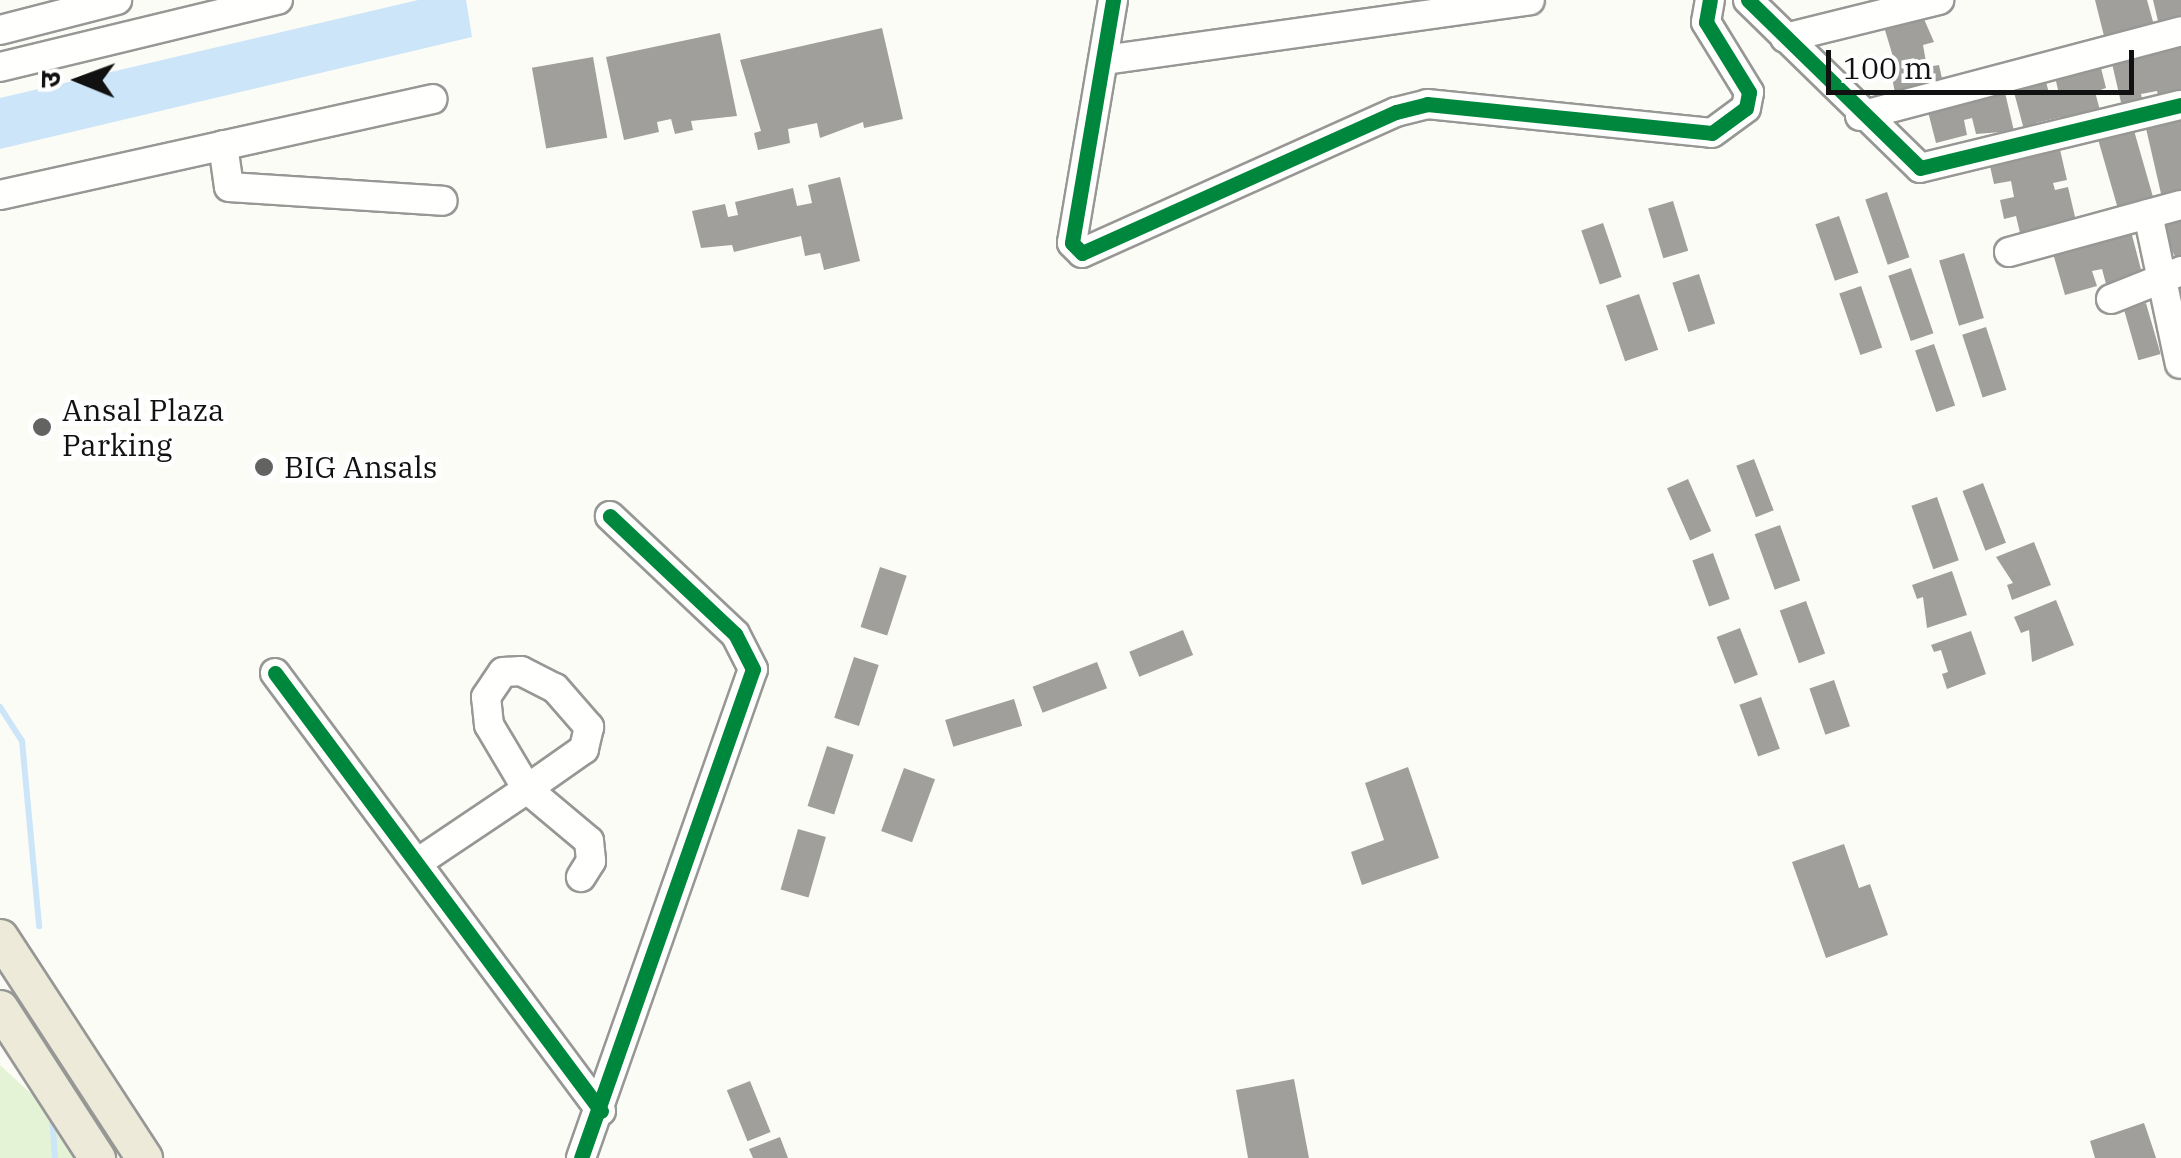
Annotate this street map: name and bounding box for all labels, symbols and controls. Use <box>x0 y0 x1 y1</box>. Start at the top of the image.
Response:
north arrow <box>30 30 130 130</box>
scale bar <box>1831 30 2138 92</box>
text: 100 m <box>1843 48 1933 87</box>
text: उ <box>31 71 68 88</box>
place label: Ansal Plaza Parking <box>62 392 224 462</box>
marker: Ansal Plaza Parking <box>31 416 53 438</box>
place label: BIG Ansals <box>284 449 437 485</box>
marker: BIG Ansals <box>253 456 275 478</box>

